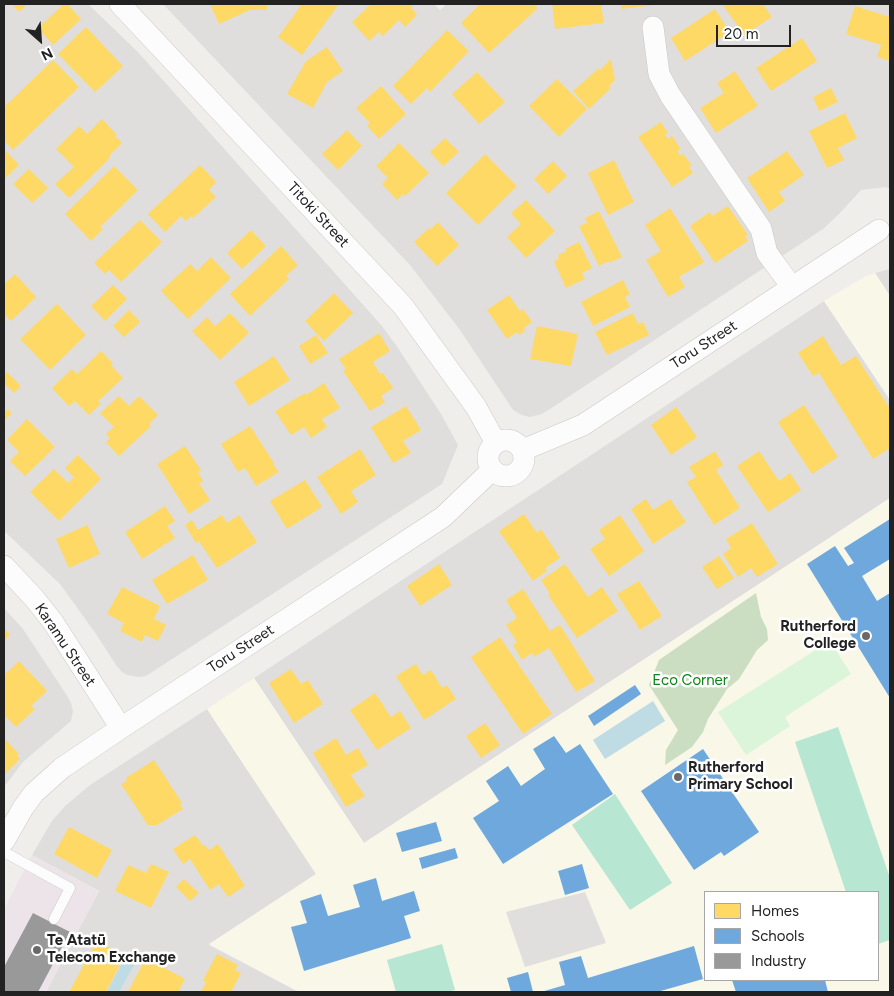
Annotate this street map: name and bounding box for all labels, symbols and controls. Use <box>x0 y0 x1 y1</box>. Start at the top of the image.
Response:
north arrow <box>15 15 65 65</box>
scale bar <box>719 15 794 47</box>
text: 20 m <box>724 25 758 43</box>
text: N <box>38 44 55 64</box>
street label: Titoki Street <box>283 179 353 251</box>
street label: Toru Street <box>668 317 740 373</box>
street label: Karamu Street <box>31 600 99 690</box>
place label: Rutherford College <box>780 618 856 653</box>
street label: Toru Street <box>205 621 277 677</box>
marker: Rutherford College <box>860 630 872 642</box>
park label: Eco Corner <box>652 672 728 690</box>
place label: Rutherford Primary School <box>688 759 793 794</box>
marker: Rutherford Primary School <box>672 771 684 783</box>
legend <box>704 891 879 981</box>
text: Homes <box>751 902 799 920</box>
text: Schools <box>751 927 804 945</box>
place label: Te Atatū Telecom Exchange <box>47 932 176 967</box>
marker: Te Atatū Telecom Exchange <box>31 944 43 956</box>
text: Industry <box>751 952 806 970</box>

